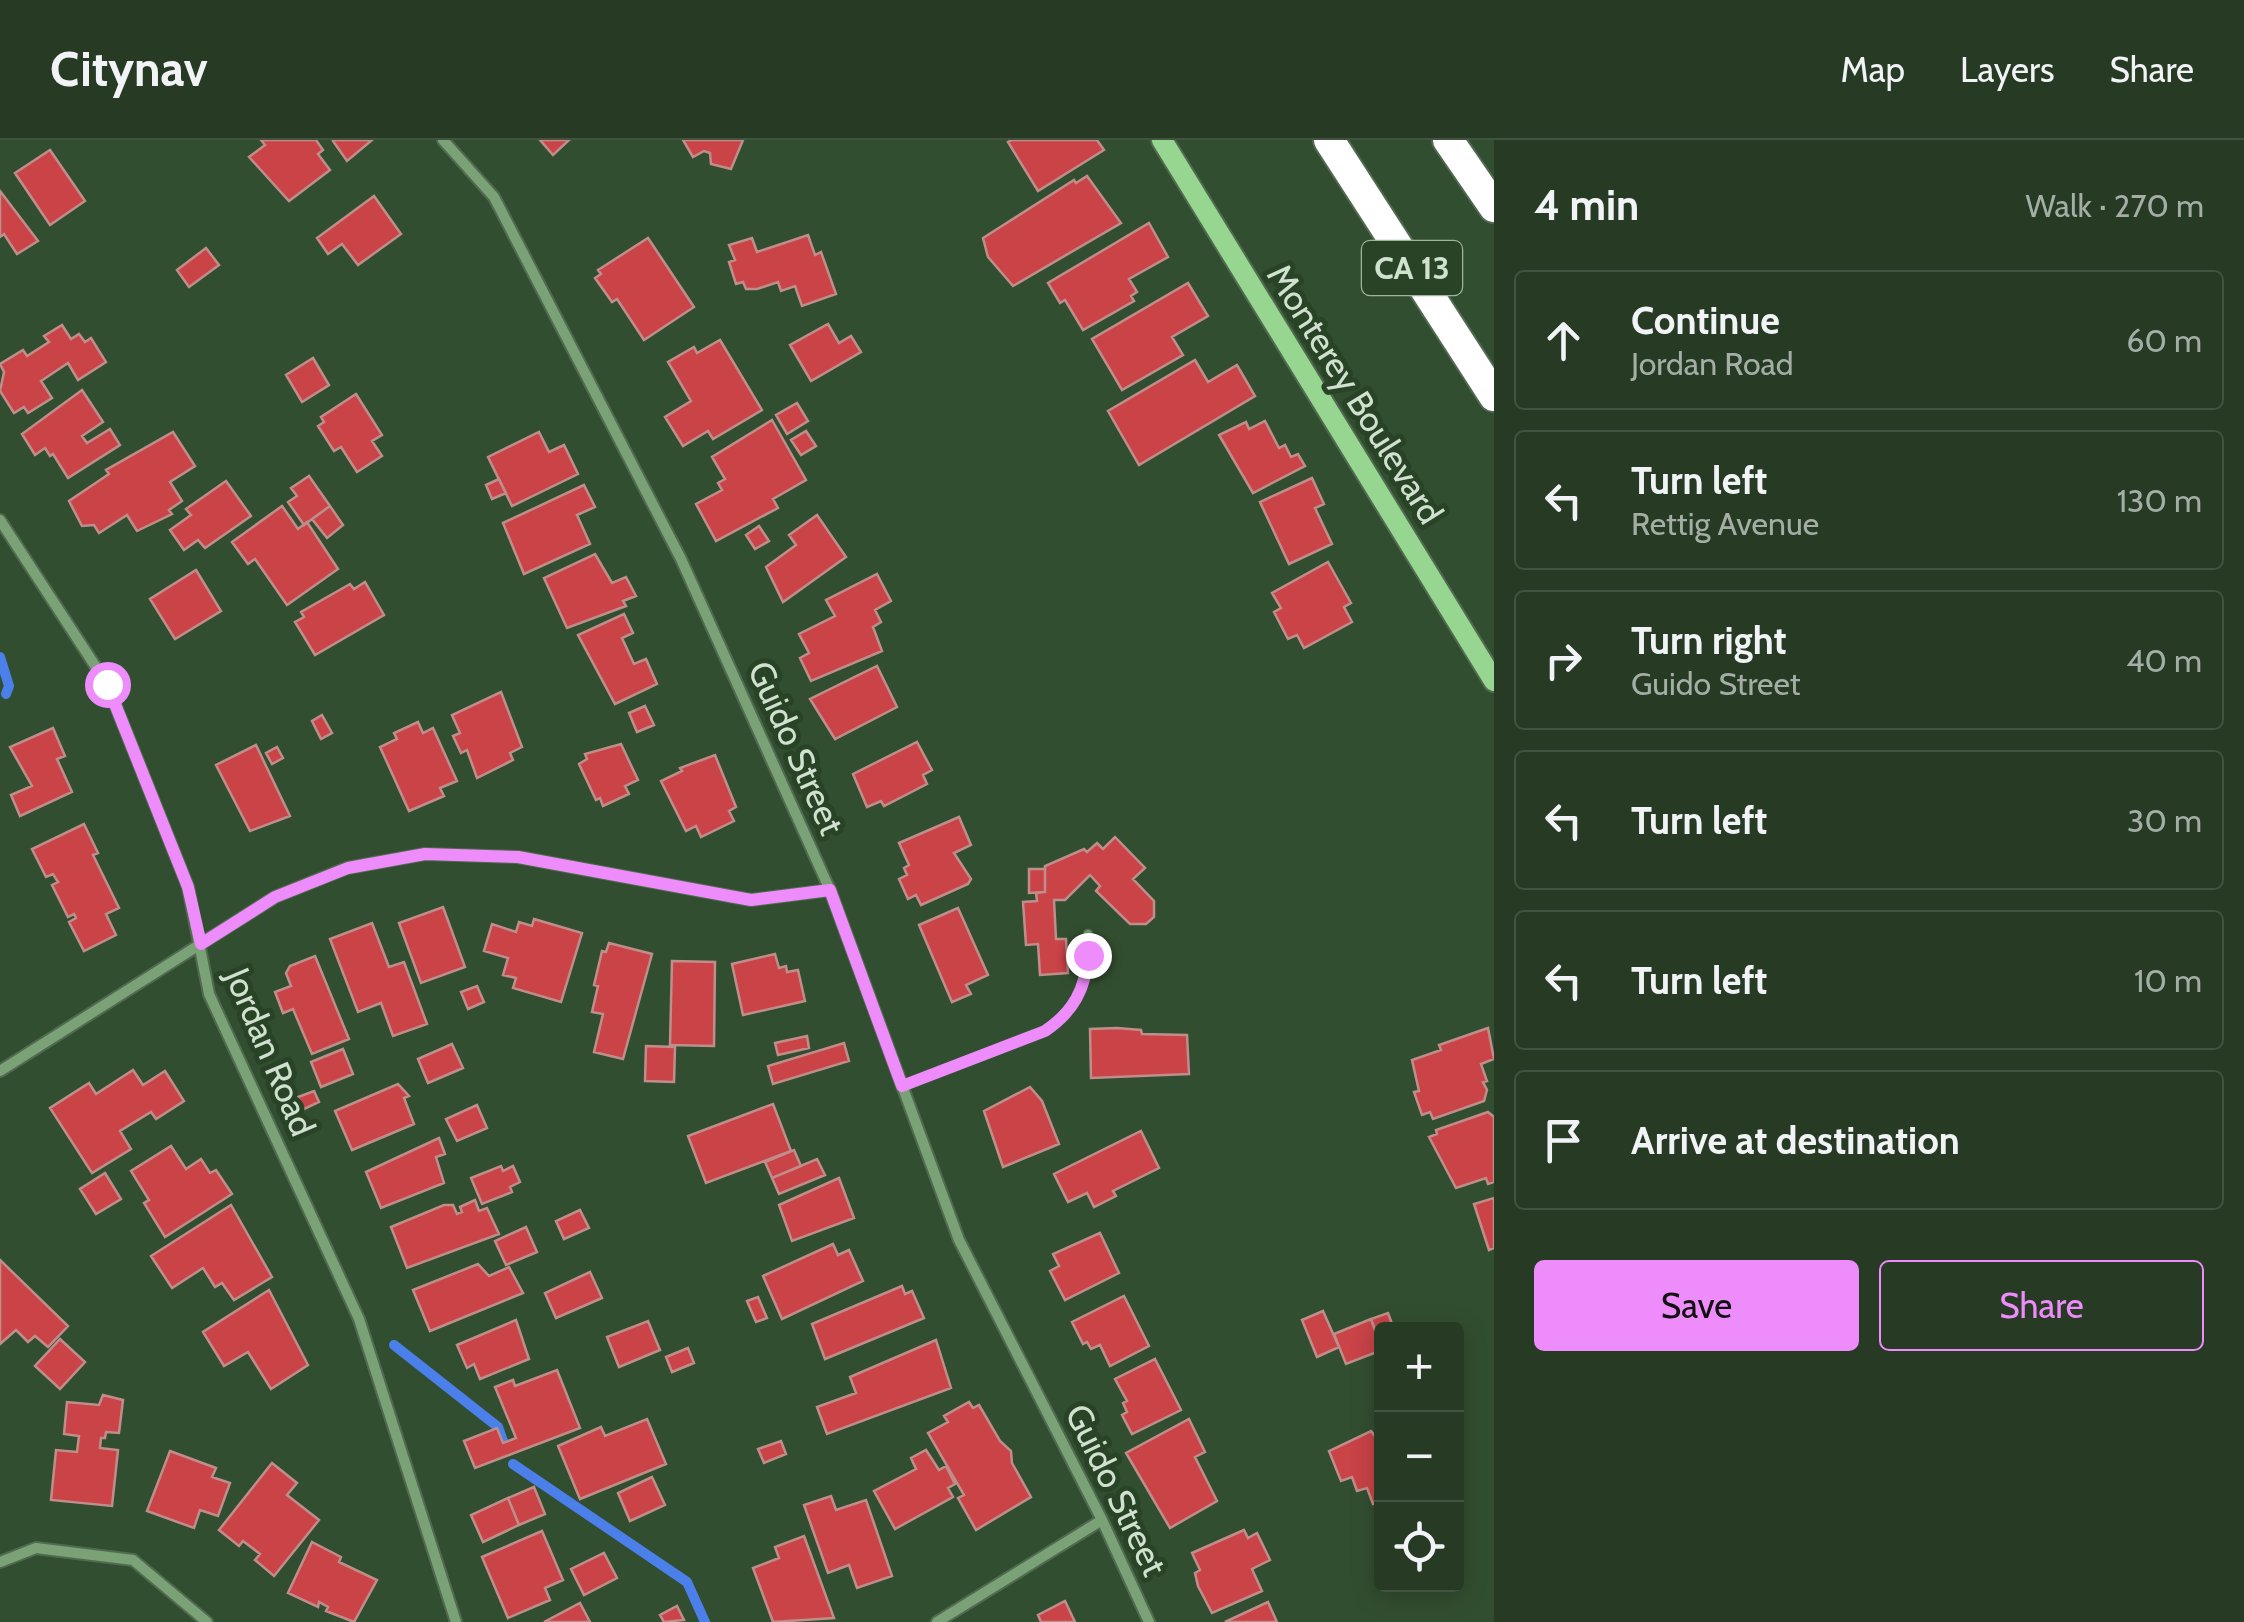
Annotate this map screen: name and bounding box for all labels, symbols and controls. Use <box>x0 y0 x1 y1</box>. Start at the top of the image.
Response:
text: Citynav <box>50 40 207 98</box>
text: Map <box>1841 48 1905 91</box>
text: Layers <box>1960 48 2054 91</box>
text: Share <box>2109 48 2194 91</box>
text: 4 min <box>1534 179 1639 231</box>
text: Walk · 270 m <box>2026 186 2204 225</box>
road number: CA 13 <box>1362 241 1462 295</box>
street label: Monterey Boulevard <box>1258 256 1453 532</box>
text: Continue <box>1631 297 1780 344</box>
icon: ahead <box>1536 313 1591 368</box>
text: 60 m <box>2126 321 2202 360</box>
text: Jordan Road <box>1631 344 1794 383</box>
text: Turn left <box>1631 457 1767 504</box>
icon: left <box>1536 473 1591 528</box>
text: 130 m <box>2117 481 2202 520</box>
text: Rettig Avenue <box>1631 504 1819 543</box>
text: Turn right <box>1631 617 1787 664</box>
icon: right <box>1536 633 1591 688</box>
text: 40 m <box>2126 641 2202 680</box>
street label: Guido Street <box>739 654 854 841</box>
route start <box>85 662 131 708</box>
text: Guido Street <box>1631 664 1801 703</box>
icon: left <box>1536 793 1591 848</box>
text: Turn left <box>1631 797 1767 844</box>
text: 30 m <box>2127 801 2202 840</box>
route end <box>1066 933 1112 979</box>
icon: left <box>1536 953 1591 1008</box>
text: Turn left <box>1631 957 1767 1004</box>
street label: Jordan Road <box>216 961 325 1142</box>
text: 10 m <box>2134 961 2202 1000</box>
icon: arrive <box>1536 1113 1591 1168</box>
text: Arrive at destination <box>1631 1117 1960 1164</box>
button: Save <box>1534 1260 1859 1351</box>
button: Share <box>1879 1260 2204 1351</box>
map controls <box>1374 1322 1464 1592</box>
button: + <box>1374 1322 1464 1412</box>
street label: Guido Street <box>1056 1397 1177 1583</box>
button: − <box>1374 1412 1464 1502</box>
button: locate <box>1374 1502 1464 1592</box>

